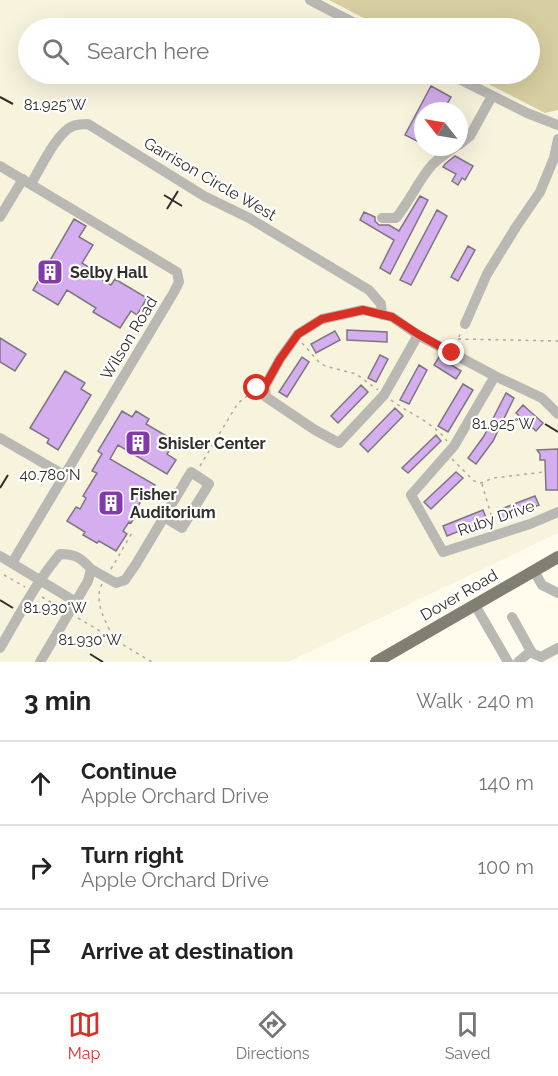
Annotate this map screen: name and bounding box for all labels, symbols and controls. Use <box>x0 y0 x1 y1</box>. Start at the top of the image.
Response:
search box <box>18 18 540 84</box>
icon: search <box>39 35 72 68</box>
text: Search here <box>87 38 209 64</box>
text: 81.925°W <box>24 96 87 114</box>
north arrow <box>414 102 468 156</box>
street label: Garrison Circle West <box>140 133 280 225</box>
building icon: Selby Hall <box>35 257 65 287</box>
place label: Selby Hall <box>70 263 149 282</box>
street label: Wilson Road <box>97 293 161 383</box>
route end <box>438 339 464 365</box>
route start <box>243 374 269 400</box>
text: 81.925°W <box>472 415 535 433</box>
building icon: Shisler Center <box>123 428 153 458</box>
place label: Shisler Center <box>158 434 266 453</box>
text: 40.780°N <box>19 466 81 484</box>
place label: Fisher Auditorium <box>130 485 216 522</box>
building icon: Fisher Auditorium <box>96 488 126 518</box>
street label: Ruby Drive <box>455 496 537 540</box>
street label: Dover Road <box>417 565 501 625</box>
text: 81.930°W <box>23 599 87 617</box>
text: 81.930°W <box>58 631 122 649</box>
text: 3 min <box>24 686 91 716</box>
text: Walk · 240 m <box>416 689 534 713</box>
text: Continue <box>81 758 177 784</box>
icon: ahead <box>24 767 57 800</box>
text: 140 m <box>479 771 534 795</box>
text: Apple Orchard Drive <box>81 784 269 808</box>
text: Turn right <box>81 842 184 868</box>
icon: right <box>24 851 57 884</box>
text: 100 m <box>477 855 534 879</box>
text: Apple Orchard Drive <box>81 868 269 892</box>
icon: arrive <box>24 935 57 968</box>
text: Arrive at destination <box>81 938 294 964</box>
tab: Map <box>68 1008 101 1063</box>
tab: Directions <box>236 1008 310 1063</box>
tab: Saved <box>445 1008 490 1063</box>

